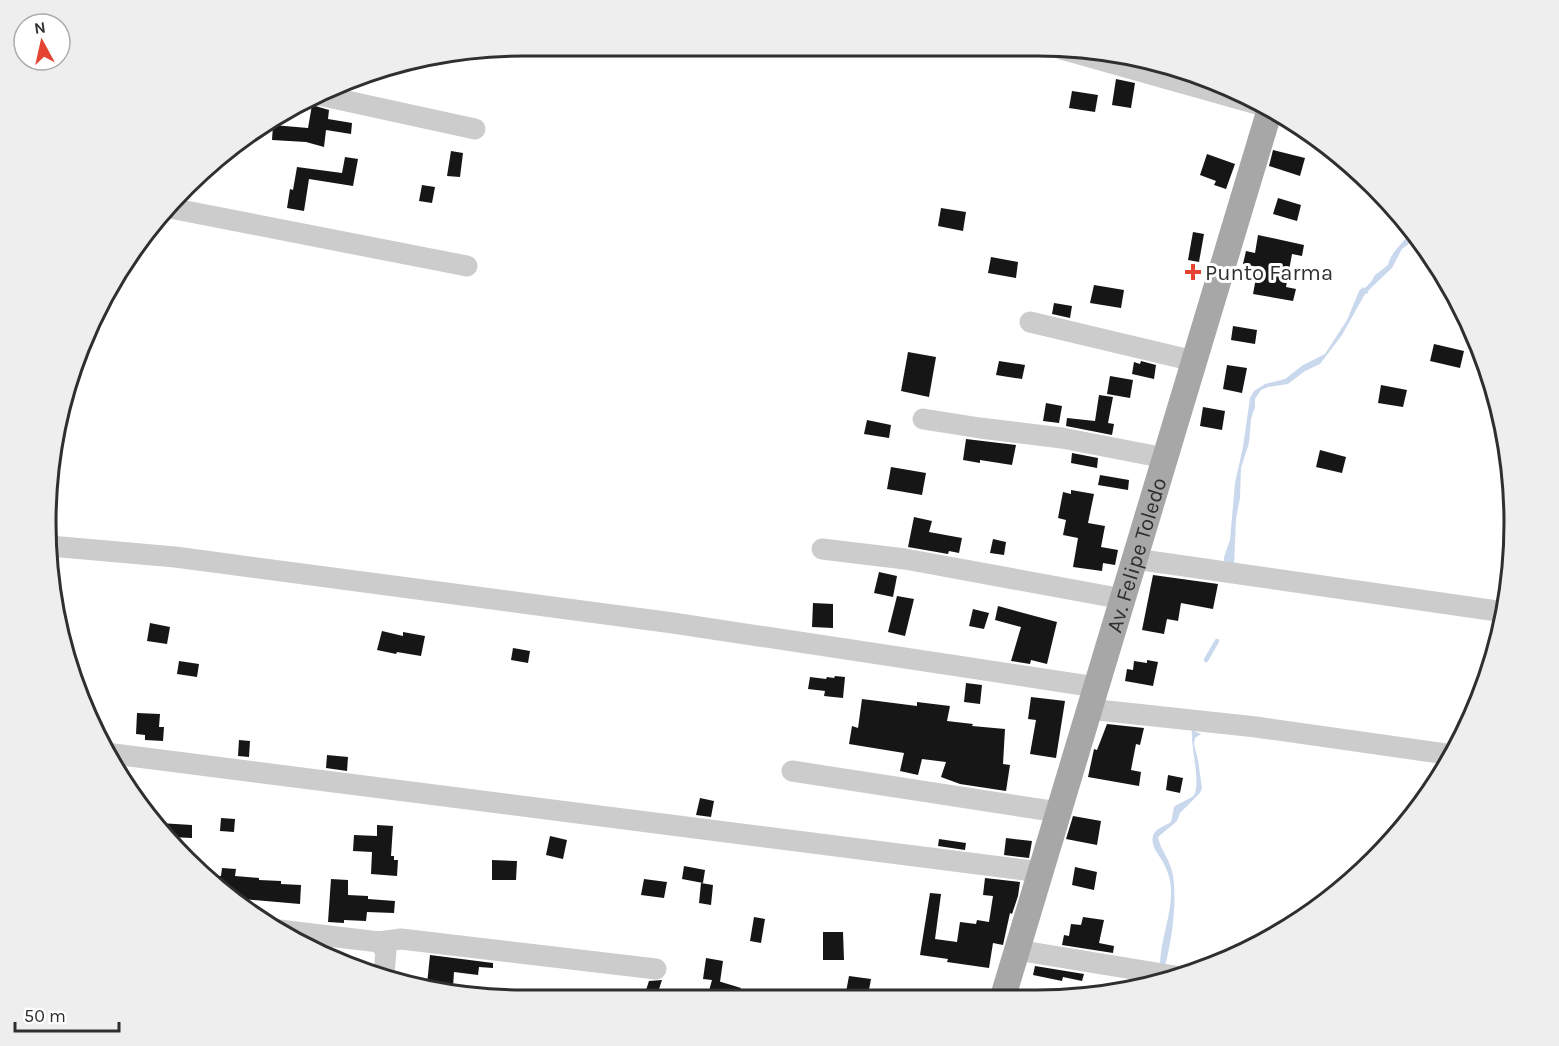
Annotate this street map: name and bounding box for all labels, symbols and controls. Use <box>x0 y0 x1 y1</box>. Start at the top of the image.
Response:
north arrow <box>12 12 72 72</box>
text: N <box>33 17 47 38</box>
place label: Punto Farma <box>1205 260 1333 286</box>
marker: Punto Farma <box>1186 265 1200 279</box>
street label: Av. Felipe Toledo <box>1101 474 1172 636</box>
scale bar <box>15 995 118 1033</box>
text: 50 m <box>24 1005 66 1027</box>

